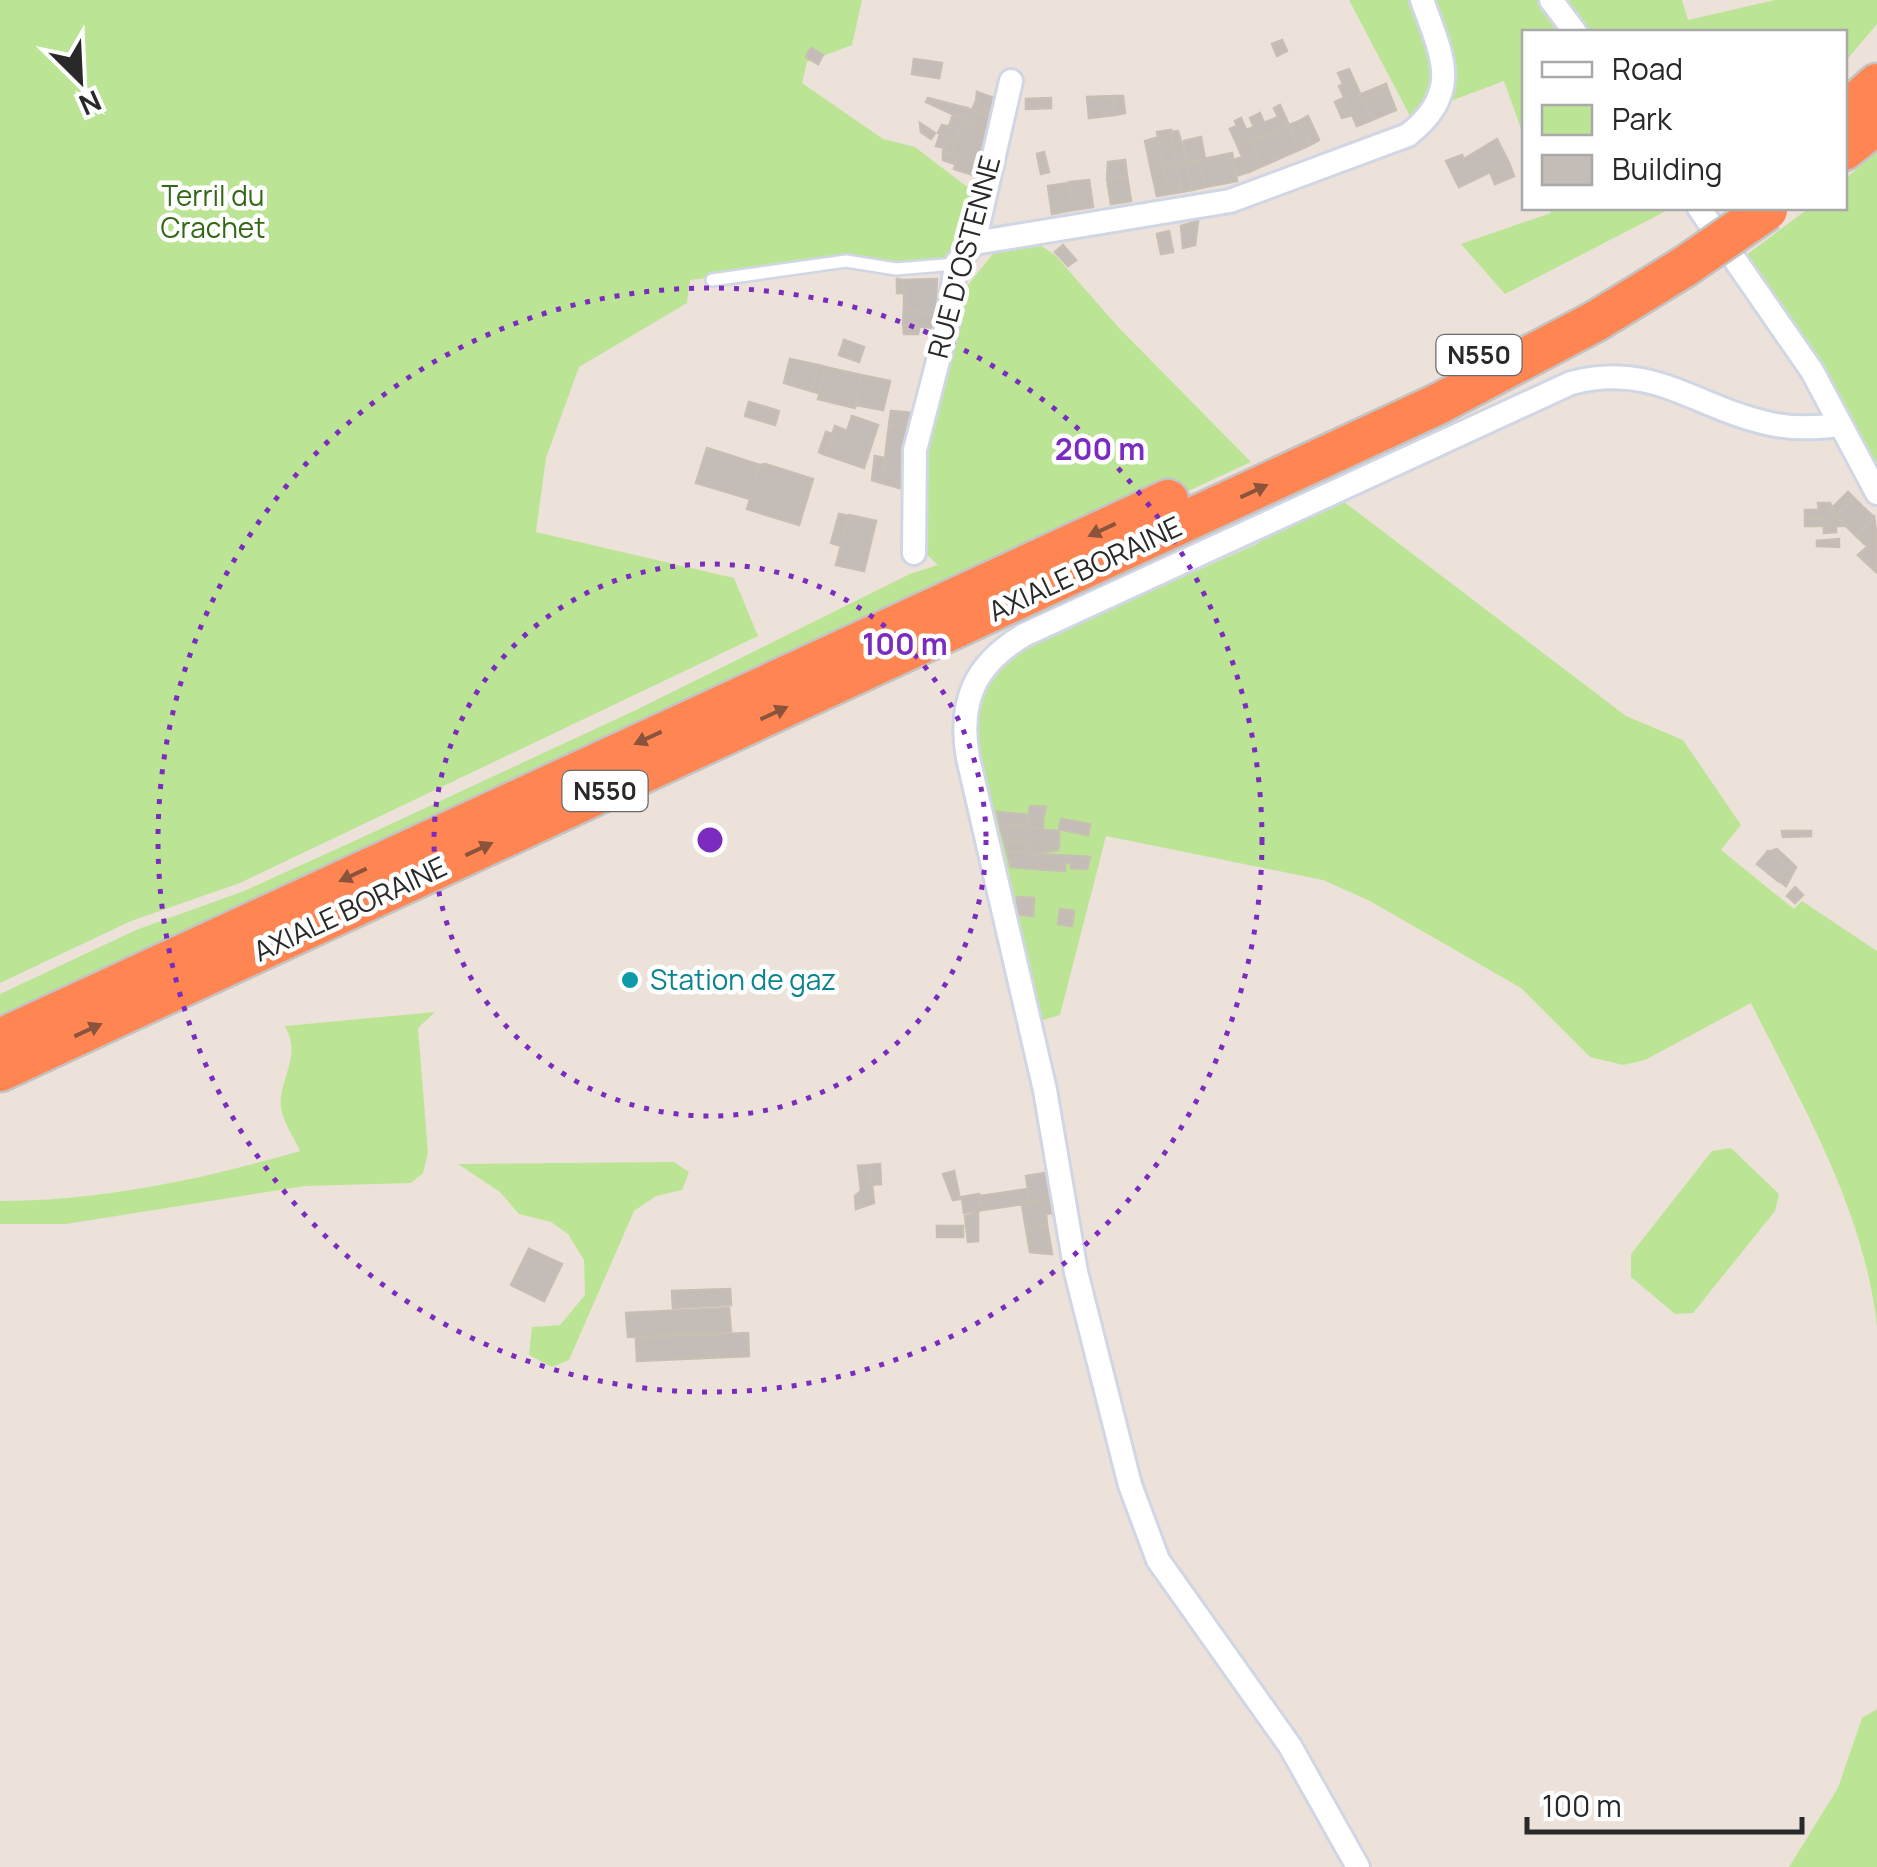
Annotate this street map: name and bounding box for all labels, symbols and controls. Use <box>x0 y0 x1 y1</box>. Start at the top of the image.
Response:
north arrow <box>30 30 130 130</box>
legend <box>1522 30 1847 210</box>
text: Road <box>1612 48 1683 89</box>
text: N <box>74 82 107 125</box>
text: Park <box>1612 98 1673 139</box>
text: Building <box>1612 148 1723 189</box>
street label: RUE D'OSTENNE <box>918 151 1008 362</box>
park label: Terril du Crachet <box>161 176 265 246</box>
road number: N550 <box>1436 335 1522 375</box>
text: 200 m <box>1055 428 1145 469</box>
one-way arrow <box>1240 482 1269 499</box>
street label: AXIALE BORAINE <box>982 507 1187 630</box>
one-way arrow <box>1088 521 1117 538</box>
text: 100 m <box>862 623 948 664</box>
one-way arrow <box>760 704 789 721</box>
one-way arrow <box>633 730 662 747</box>
road number: N550 <box>562 771 648 811</box>
centre of rings <box>692 822 728 858</box>
one-way arrow <box>464 841 494 857</box>
street label: AXIALE BORAINE <box>247 847 452 970</box>
one-way arrow <box>338 867 368 883</box>
place label: Station de gaz <box>650 960 836 998</box>
marker: Station de gaz <box>619 969 641 991</box>
one-way arrow <box>74 1021 103 1038</box>
scale bar <box>1527 1772 1802 1834</box>
text: 100 m <box>1542 1785 1622 1826</box>

